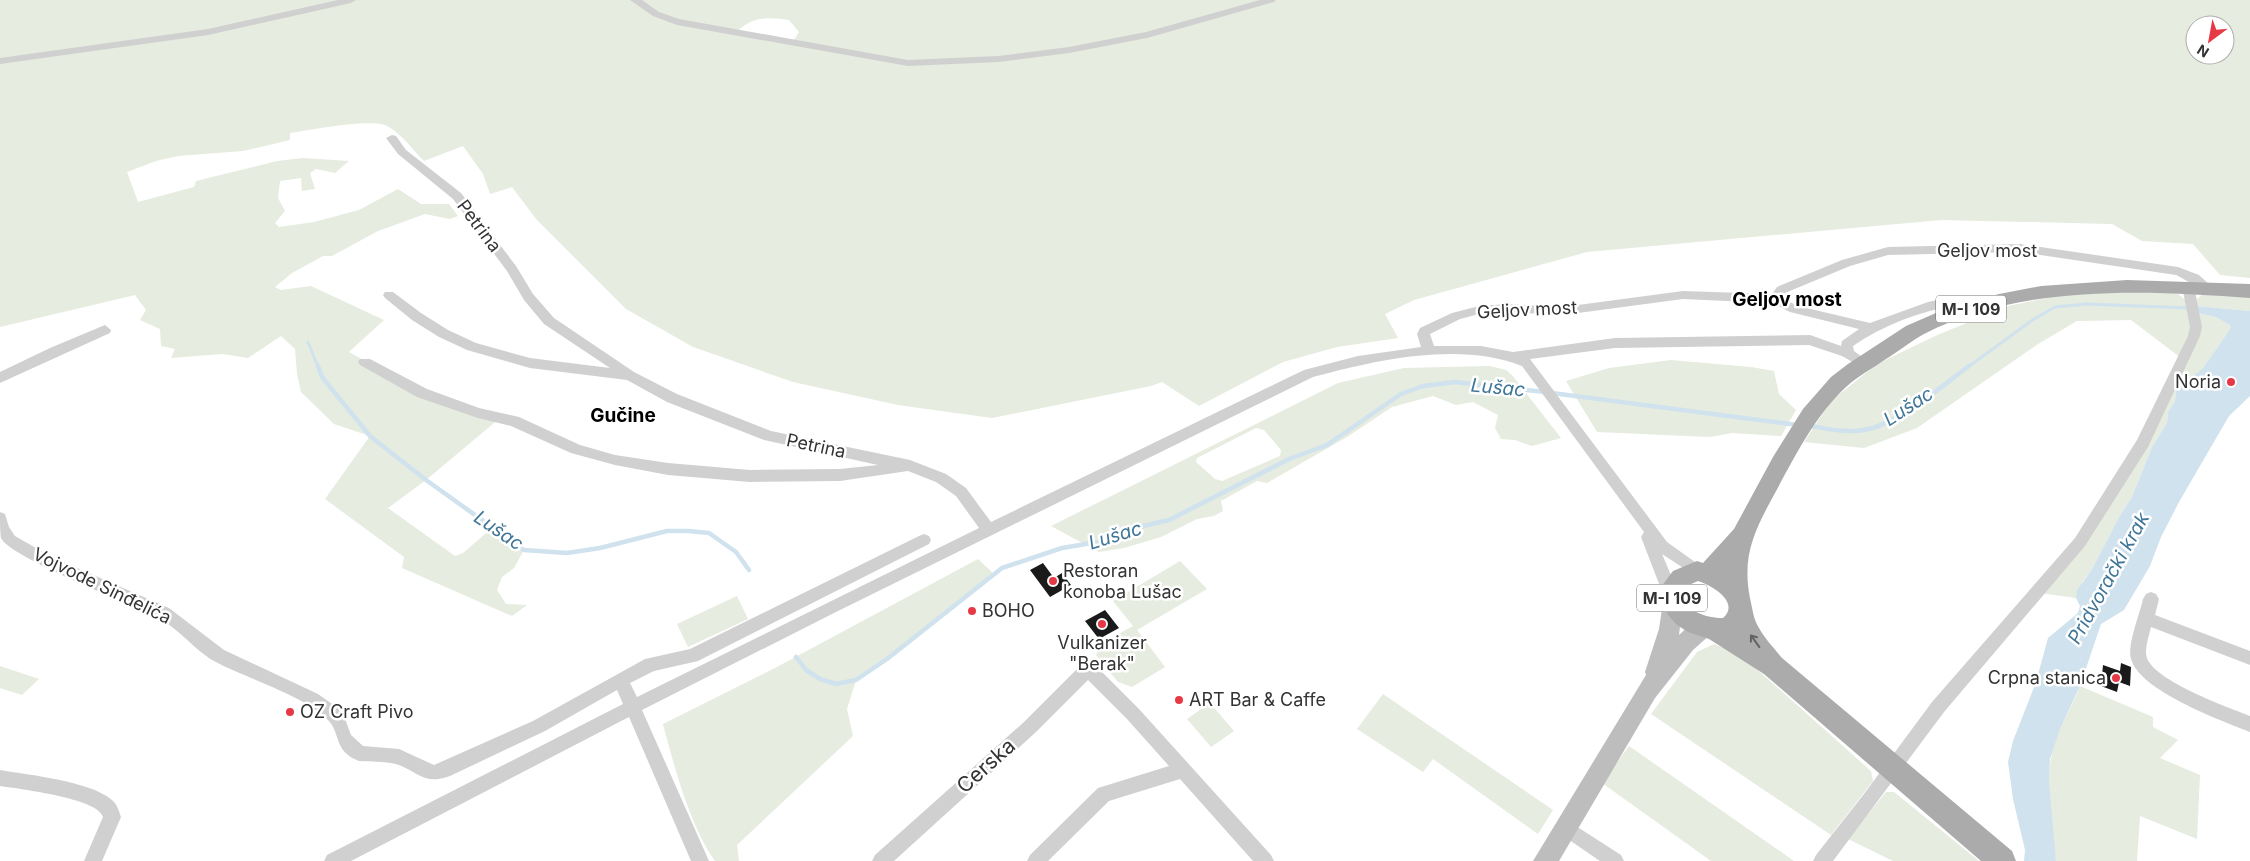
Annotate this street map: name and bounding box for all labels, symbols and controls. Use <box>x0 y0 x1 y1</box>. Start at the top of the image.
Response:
north arrow <box>2185 15 2235 65</box>
text: N <box>2194 41 2212 61</box>
street label: Petrina <box>453 195 506 256</box>
street label: Geljov most <box>1937 240 2037 261</box>
district label: Geljov most <box>1732 288 1842 311</box>
street label: Geljov most <box>1476 296 1578 323</box>
road number: M-I 109 <box>1936 296 2006 322</box>
place label: Noria <box>2175 371 2221 392</box>
water label: Lušac <box>1470 374 1526 401</box>
marker: Noria <box>2225 376 2237 388</box>
water label: Lušac <box>1879 382 1938 431</box>
district label: Gučine <box>590 404 656 427</box>
street label: Petrina <box>785 429 848 462</box>
water label: Lušac <box>470 506 528 555</box>
water label: Pridvorački krak <box>2063 508 2154 648</box>
water label: Lušac <box>1086 516 1145 554</box>
street label: Vojvode Sinđelića <box>30 543 175 628</box>
place label: Restoran konoba Lušac <box>1063 560 1182 602</box>
marker: Restoran konoba Lušac <box>1047 575 1059 587</box>
road number: M-I 109 <box>1637 584 1707 612</box>
place label: BOHO <box>982 600 1035 621</box>
marker: BOHO <box>966 605 978 617</box>
marker: Vulkanizer "Berak" <box>1096 618 1108 630</box>
place label: Vulkanizer "Berak" <box>1057 632 1147 674</box>
one-way arrow <box>1749 635 1760 648</box>
place label: Crpna stanica <box>1988 667 2106 688</box>
marker: Crpna stanica <box>2110 672 2122 684</box>
place label: ART Bar & Caffe <box>1189 689 1326 710</box>
marker: ART Bar & Caffe <box>1173 694 1185 706</box>
place label: OZ Craft Pivo <box>300 701 414 722</box>
marker: OZ Craft Pivo <box>284 706 296 718</box>
street label: Cerska <box>951 733 1020 798</box>

